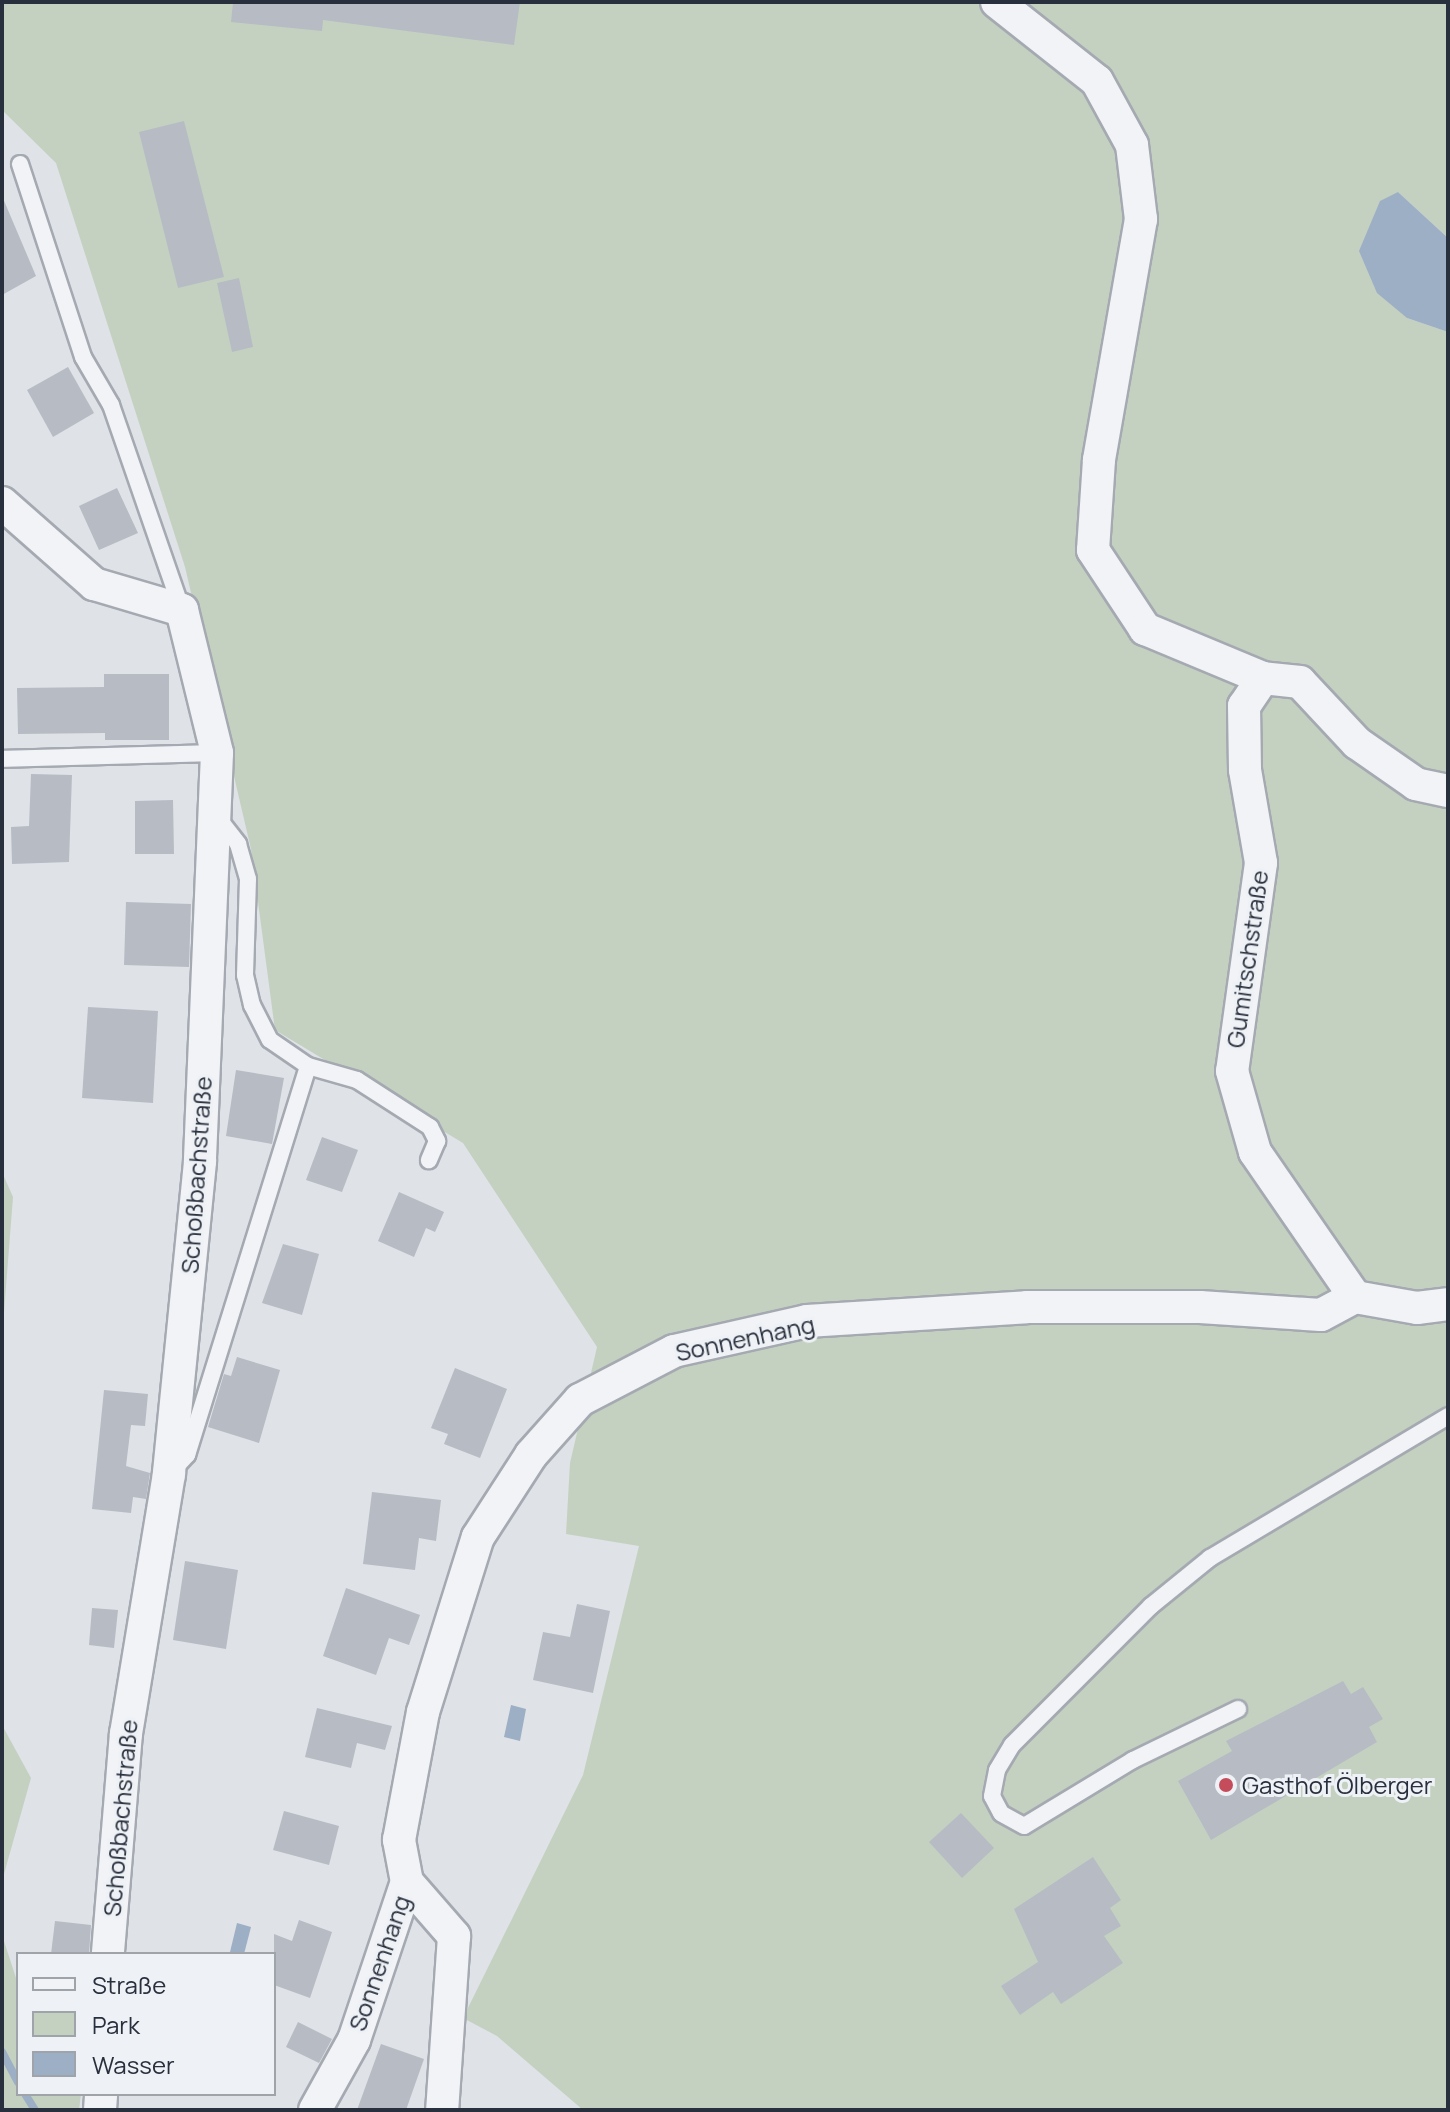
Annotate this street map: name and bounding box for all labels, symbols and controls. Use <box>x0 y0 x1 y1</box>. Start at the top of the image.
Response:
street label: Gumitschstraße <box>1220 868 1274 1050</box>
street label: Schoßbachstraße <box>175 1075 217 1275</box>
street label: Sonnenhang <box>673 1309 817 1367</box>
street label: Schoßbachstraße <box>97 1718 143 1918</box>
place label: Gasthof Ölberger <box>1242 1771 1432 1799</box>
marker: Gasthof Ölberger <box>1217 1776 1235 1794</box>
street label: Sonnenhang <box>342 1891 416 2035</box>
legend <box>16 1952 276 2096</box>
text: Straße <box>92 1968 166 2001</box>
text: Park <box>92 2008 140 2041</box>
text: Wasser <box>92 2048 175 2081</box>

